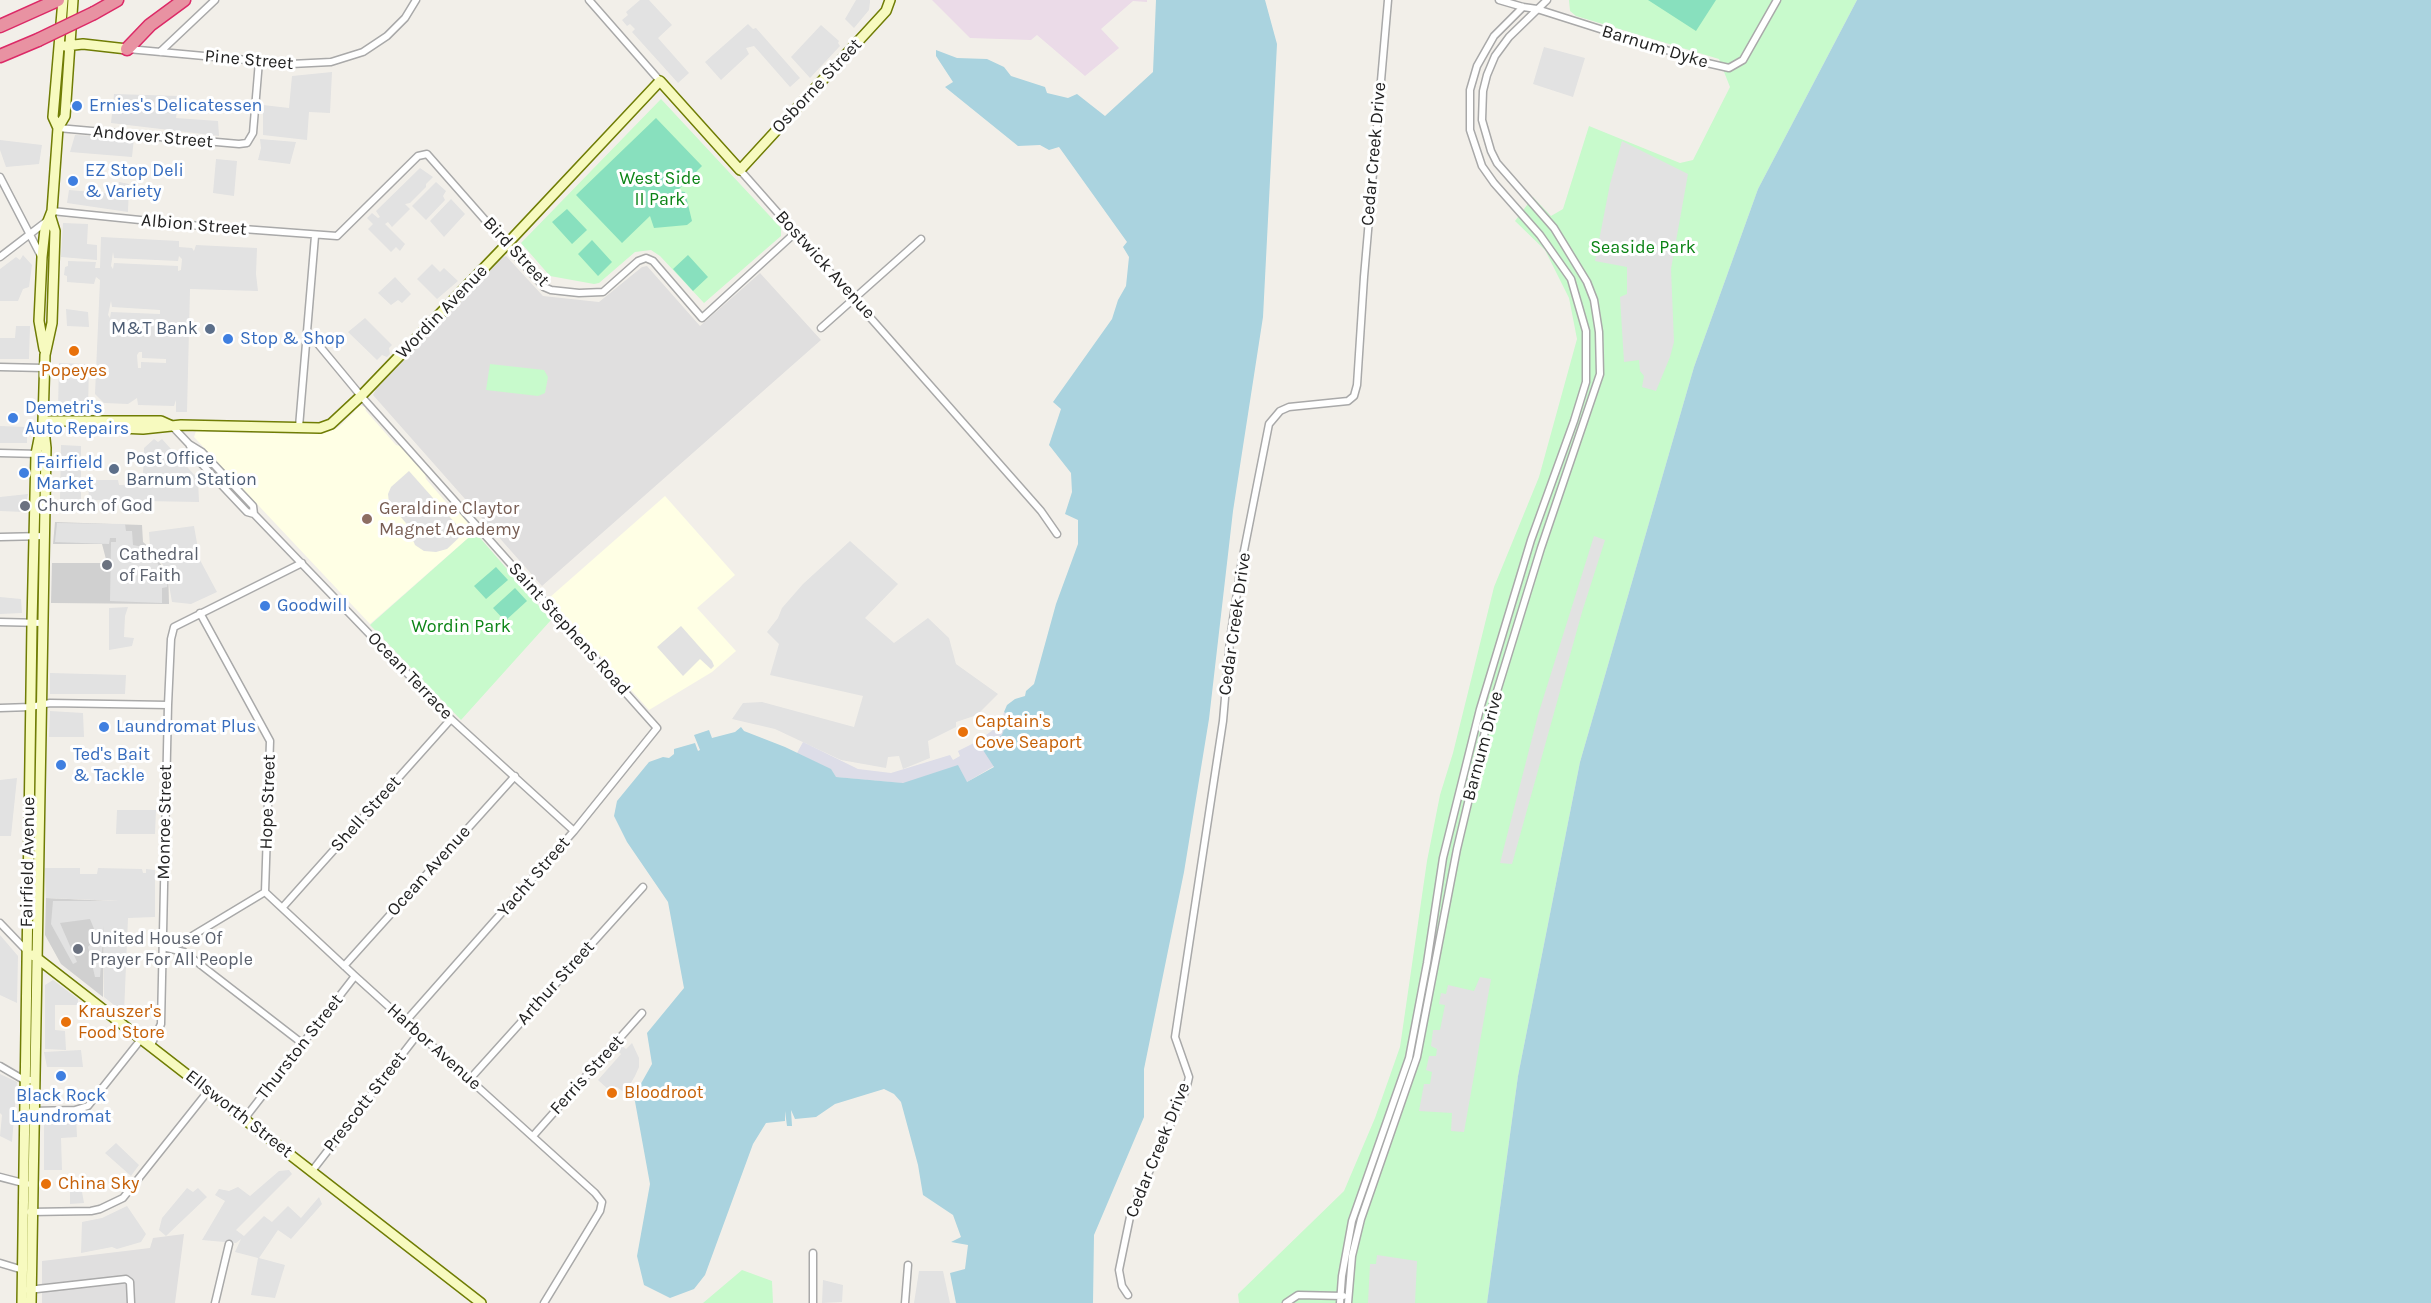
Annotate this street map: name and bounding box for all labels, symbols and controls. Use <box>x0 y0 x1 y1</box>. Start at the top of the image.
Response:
street label: Barnum Dyke <box>1599 21 1711 73</box>
street label: Osborne Street <box>768 34 866 138</box>
street label: Pine Street <box>204 45 294 75</box>
street label: Cedar Creek Drive <box>1357 81 1391 227</box>
place label: Ernies's Delicatessen <box>89 95 262 117</box>
marker: Ernies's Delicatessen <box>70 99 84 113</box>
street label: Andover Street <box>92 121 214 153</box>
place label: EZ Stop Deli & Variety <box>85 160 184 202</box>
park label: West Side II Park <box>619 168 701 210</box>
marker: EZ Stop Deli & Variety <box>66 174 80 188</box>
street label: Bostwick Avenue <box>771 206 879 324</box>
street label: Albion Street <box>140 210 248 240</box>
street label: Bird Street <box>478 213 554 291</box>
park label: Seaside Park <box>1590 237 1696 259</box>
street label: Wordin Avenue <box>392 261 492 363</box>
place label: M&T Bank <box>111 318 198 340</box>
marker: M&T Bank <box>203 322 217 336</box>
place label: Stop & Shop <box>240 328 345 350</box>
marker: Stop & Shop <box>221 332 235 346</box>
marker: Popeyes <box>67 344 81 358</box>
place label: Popeyes <box>41 360 107 382</box>
place label: Demetri's Auto Repairs <box>25 397 129 440</box>
marker: Demetri's Auto Repairs <box>6 411 20 425</box>
place label: Post Office Barnum Station <box>126 448 257 490</box>
place label: Fairfield Market <box>36 452 103 494</box>
marker: Post Office Barnum Station <box>107 462 121 476</box>
marker: Fairfield Market <box>17 466 31 480</box>
place label: Church of God <box>37 495 153 517</box>
place label: Geraldine Claytor Magnet Academy <box>379 498 520 540</box>
marker: Church of God <box>18 499 32 513</box>
marker: Geraldine Claytor Magnet Academy <box>360 512 374 526</box>
place label: Cathedral of Faith <box>119 544 199 586</box>
street label: Cedar Creek Drive <box>1214 551 1256 697</box>
marker: Cathedral of Faith <box>100 558 114 572</box>
street label: Saint Stephens Road <box>504 558 634 700</box>
place label: Goodwill <box>277 595 347 617</box>
marker: Goodwill <box>258 599 272 613</box>
park label: Wordin Park <box>411 616 511 638</box>
street label: Ocean Terrace <box>363 628 457 724</box>
street label: Barnum Drive <box>1458 689 1508 803</box>
place label: Captain's Cove Seaport <box>975 711 1082 754</box>
place label: Laundromat Plus <box>116 716 256 738</box>
marker: Laundromat Plus <box>97 720 111 734</box>
marker: Captain's Cove Seaport <box>956 725 970 739</box>
place label: Ted's Bait & Tackle <box>73 744 150 786</box>
street label: Hope Street <box>256 754 280 850</box>
marker: Ted's Bait & Tackle <box>54 758 68 772</box>
street label: Monroe Street <box>153 764 177 880</box>
street label: Shell Street <box>326 772 406 856</box>
street label: Fairfield Avenue <box>16 796 40 928</box>
street label: Ocean Avenue <box>383 821 475 921</box>
street label: Yacht Street <box>493 832 575 922</box>
place label: United House Of Prayer For All People <box>90 928 253 970</box>
street label: Arthur Street <box>513 937 599 1029</box>
marker: United House Of Prayer For All People <box>71 942 85 956</box>
street label: Thurston Street <box>252 990 348 1104</box>
street label: Harbor Avenue <box>383 999 485 1095</box>
place label: Krauszer's Food Store <box>78 1001 165 1044</box>
marker: Krauszer's Food Store <box>59 1015 73 1029</box>
street label: Ferris Street <box>546 1031 628 1119</box>
street label: Prescott Street <box>319 1047 411 1157</box>
street label: Ellsworth Street <box>181 1065 297 1163</box>
marker: Black Rock Laundromat <box>54 1069 68 1083</box>
street label: Cedar Creek Drive <box>1121 1079 1195 1221</box>
place label: Bloodroot <box>624 1082 704 1104</box>
place label: Black Rock Laundromat <box>11 1085 111 1128</box>
marker: Bloodroot <box>605 1086 619 1100</box>
place label: China Sky <box>58 1173 139 1195</box>
marker: China Sky <box>39 1177 53 1191</box>

